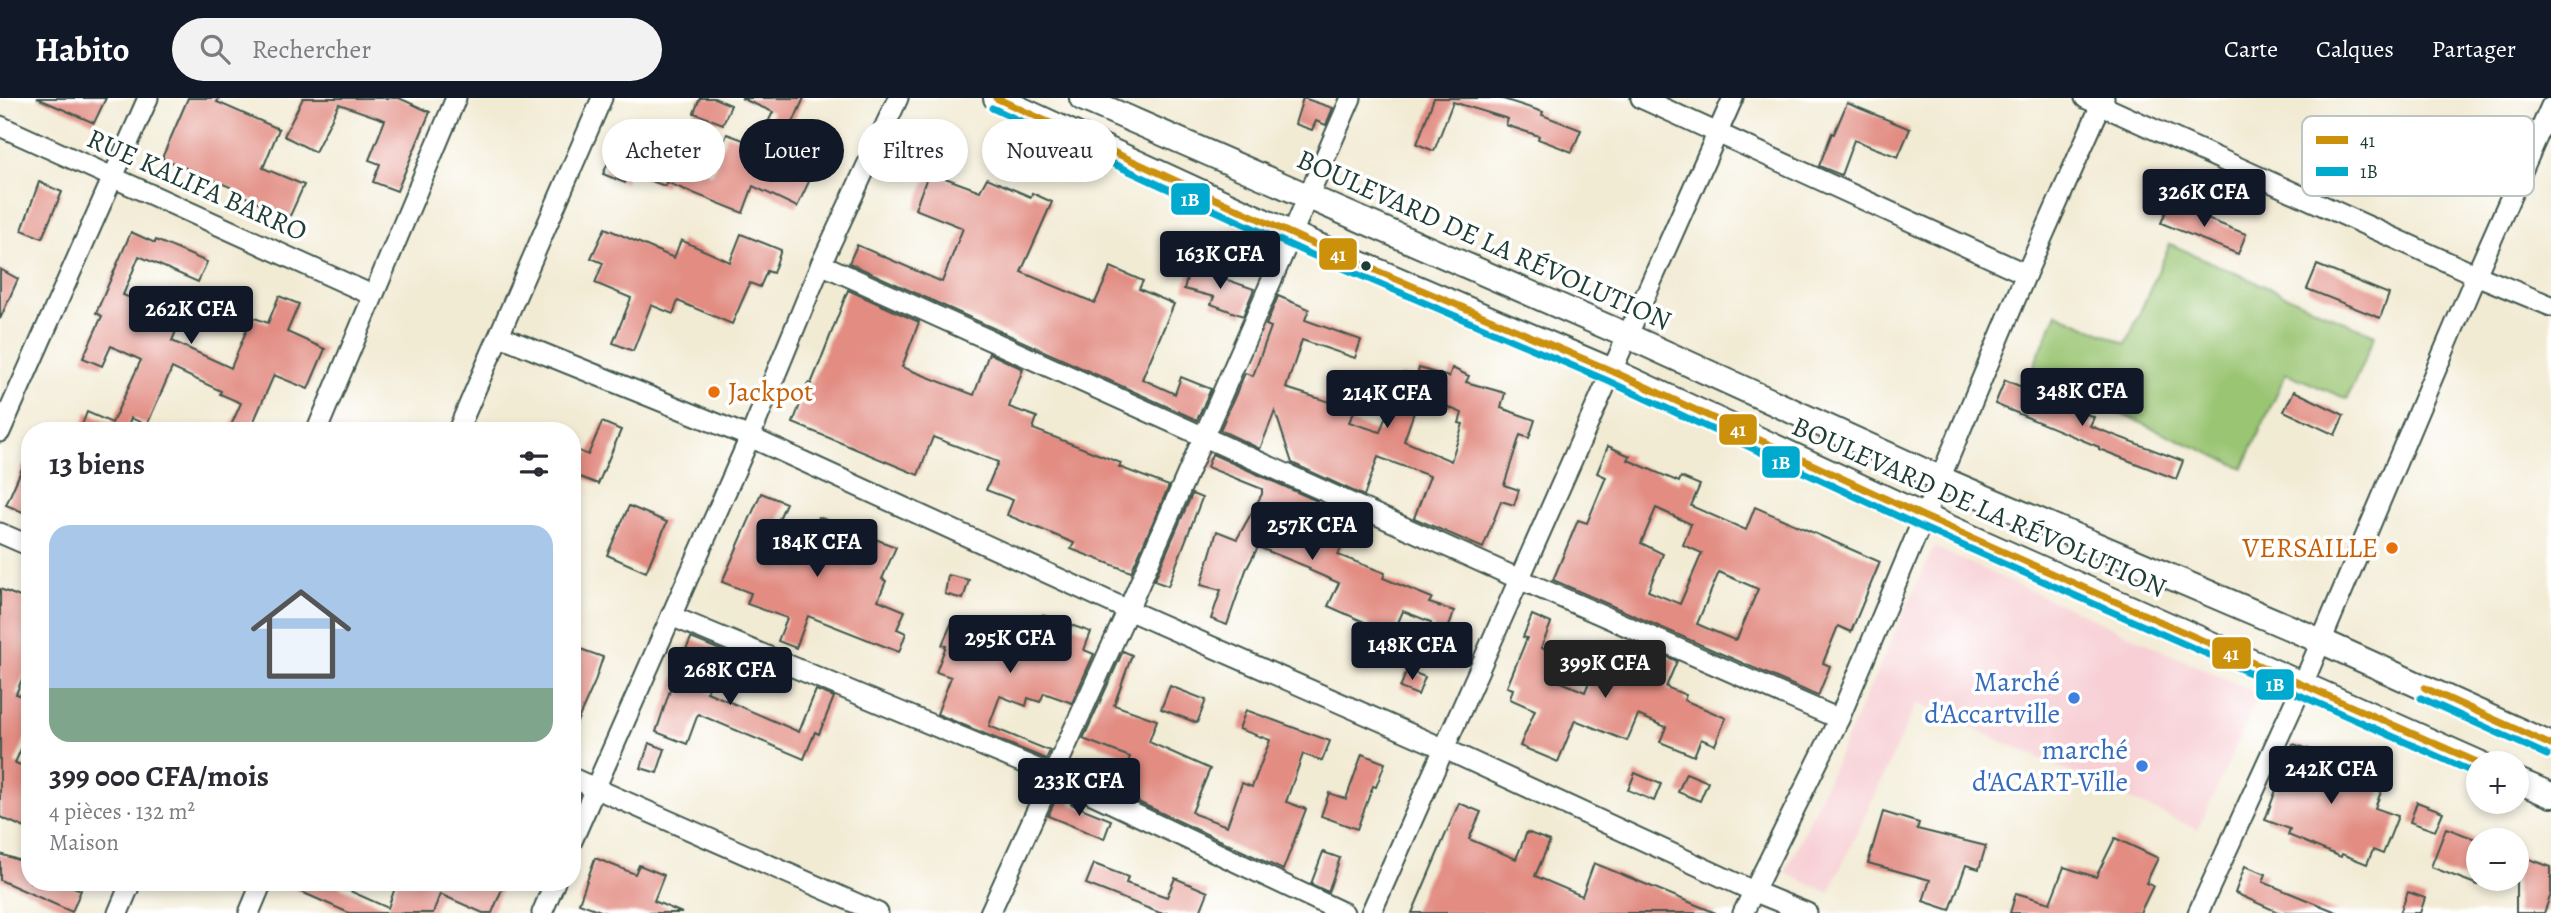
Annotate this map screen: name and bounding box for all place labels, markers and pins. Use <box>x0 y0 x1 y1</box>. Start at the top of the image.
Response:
pin: 326K CFA <box>2132 170 2276 229</box>
pin: 163K CFA <box>1148 232 1292 291</box>
unlabelled marker <box>1359 259 1373 273</box>
pin: 262K CFA <box>119 286 263 346</box>
pin: 348K CFA <box>2010 368 2154 428</box>
pin: 214K CFA <box>1315 370 1459 430</box>
place label: Jackpot <box>728 373 813 411</box>
marker: Jackpot <box>706 384 722 400</box>
pin: 257K CFA <box>1240 503 1384 562</box>
pin: 184K CFA <box>745 519 889 579</box>
place label: VERSAILLE <box>2241 529 2378 567</box>
marker: VERSAILLE <box>2384 540 2400 556</box>
pin: 295K CFA <box>938 616 1082 675</box>
pin: 148K CFA <box>1340 622 1484 682</box>
pin: 399K CFA <box>1533 640 1677 700</box>
pin: 268K CFA <box>658 648 802 707</box>
place label: Marché d'Accartville <box>1924 663 2060 733</box>
marker: Marché d'Accartville <box>2066 690 2082 706</box>
place label: marché d'ACART-Ville <box>1972 731 2128 801</box>
pin: 242K CFA <box>2259 746 2403 806</box>
pin: 233K CFA <box>1007 758 1151 818</box>
marker: marché d'ACART-Ville <box>2134 758 2150 774</box>

